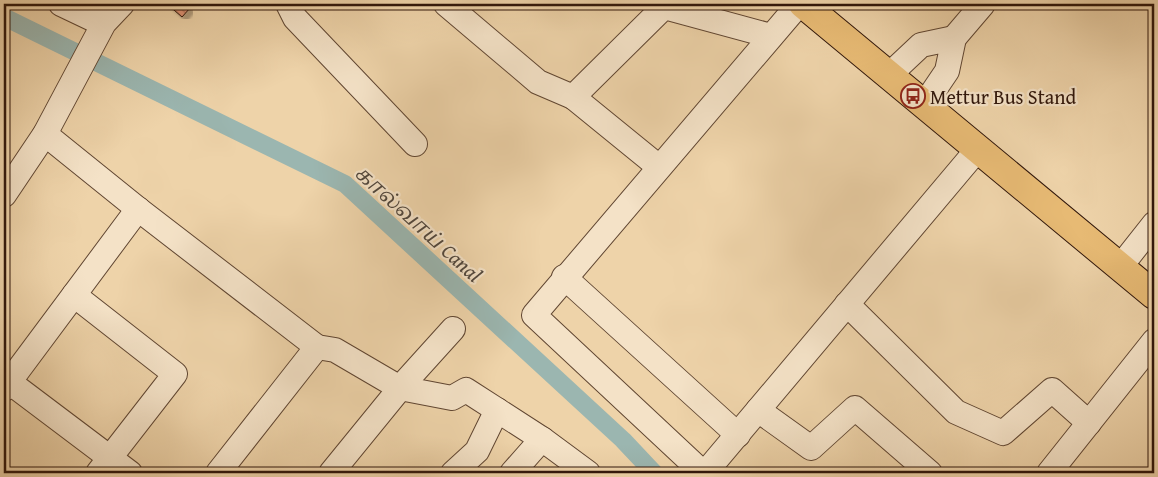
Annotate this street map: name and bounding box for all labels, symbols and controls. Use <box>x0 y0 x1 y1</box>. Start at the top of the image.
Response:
place label: Mettur Bus Stand <box>930 82 1076 111</box>
bus stop icon: Mettur Bus Stand <box>900 83 926 109</box>
water label: கால்வாய் Canal <box>349 159 489 289</box>

